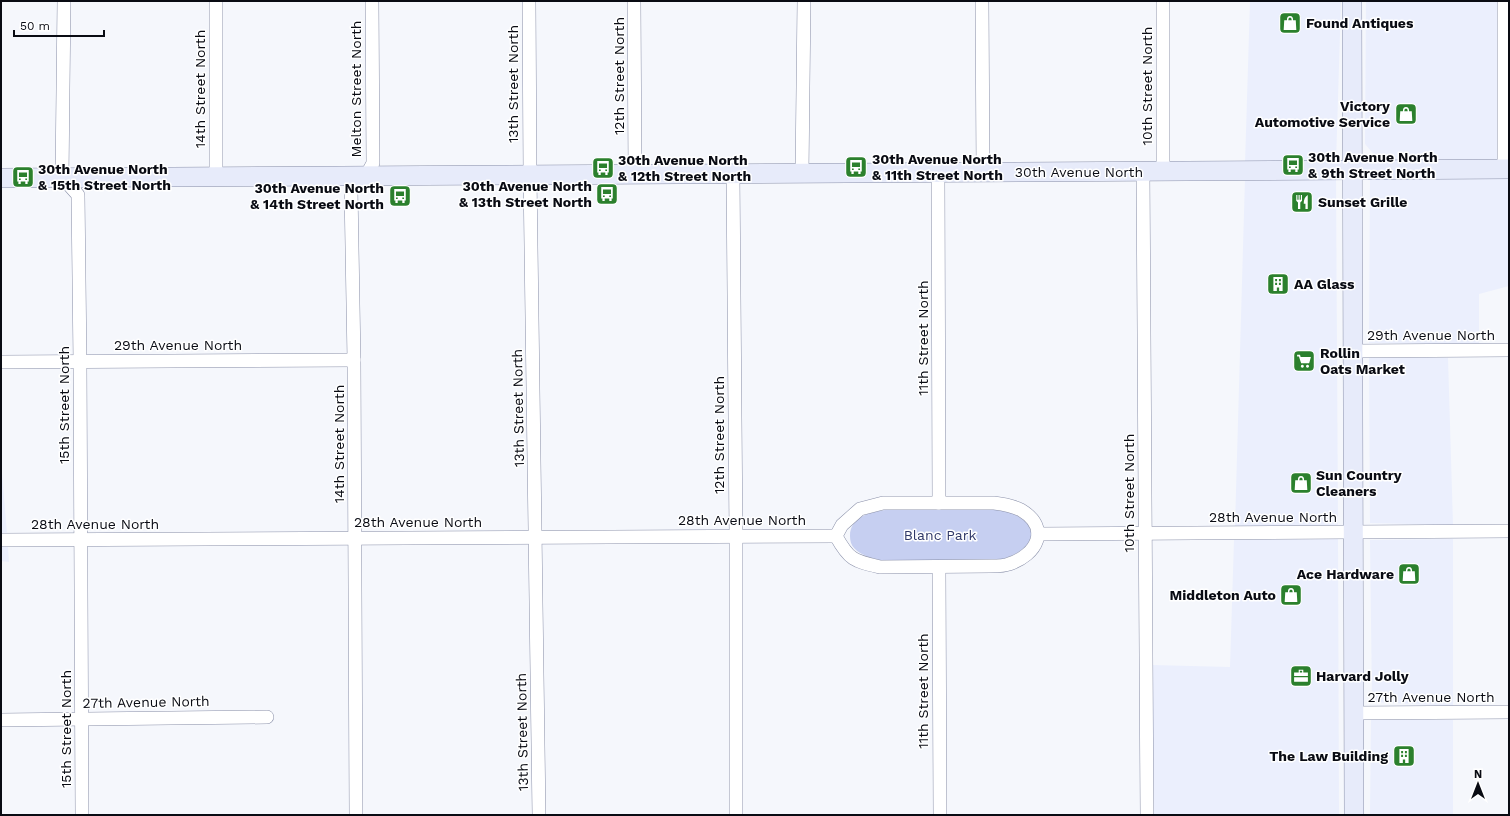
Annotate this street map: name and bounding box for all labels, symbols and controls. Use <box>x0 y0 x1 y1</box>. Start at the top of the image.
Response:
shop icon: Found Antiques <box>1277 10 1303 36</box>
scale bar <box>14 12 104 38</box>
place label: Found Antiques <box>1306 15 1414 31</box>
street label: 12th Street North <box>611 17 627 135</box>
text: 50 m <box>20 19 50 33</box>
street label: Melton Street North <box>348 21 364 157</box>
street label: 13th Street North <box>505 25 521 143</box>
street label: 10th Street North <box>1139 27 1155 145</box>
street label: 14th Street North <box>192 30 208 148</box>
place label: Victory Automotive Service <box>1255 98 1390 130</box>
shop icon: Victory Automotive Service <box>1393 101 1419 127</box>
place label: 30th Avenue North & 9th Street North <box>1308 149 1438 181</box>
place label: 30th Avenue North & 11th Street North <box>872 151 1003 183</box>
place label: 30th Avenue North & 12th Street North <box>618 152 751 184</box>
bus stop icon: 30th Avenue North & 9th Street North <box>1280 152 1306 178</box>
bus stop icon: 30th Avenue North & 11th Street North <box>843 154 869 180</box>
bus stop icon: 30th Avenue North & 12th Street North <box>590 155 616 181</box>
place label: 30th Avenue North & 15th Street North <box>38 161 171 193</box>
bus stop icon: 30th Avenue North & 15th Street North <box>10 164 36 190</box>
street label: 30th Avenue North <box>1015 164 1143 180</box>
place label: 30th Avenue North & 13th Street North <box>459 178 592 210</box>
place label: 30th Avenue North & 14th Street North <box>250 180 384 212</box>
bus stop icon: 30th Avenue North & 13th Street North <box>594 181 620 207</box>
bus stop icon: 30th Avenue North & 14th Street North <box>387 183 413 209</box>
restaurant icon: Sunset Grille <box>1289 189 1315 215</box>
place label: Sunset Grille <box>1318 194 1407 210</box>
building icon: AA Glass <box>1265 271 1291 297</box>
place label: AA Glass <box>1294 276 1355 292</box>
street label: 11th Street North <box>915 280 931 396</box>
street label: 29th Avenue North <box>1367 327 1495 343</box>
street label: 29th Avenue North <box>114 337 242 353</box>
place label: Rollin Oats Market <box>1320 345 1405 377</box>
street label: 15th Street North <box>56 346 72 464</box>
supermarket icon: Rollin Oats Market <box>1291 348 1317 374</box>
street label: 13th Street North <box>509 349 527 467</box>
street label: 12th Street North <box>711 376 727 494</box>
street label: 14th Street North <box>331 385 347 503</box>
street label: 10th Street North <box>1121 434 1137 552</box>
place label: Sun Country Cleaners <box>1316 467 1402 499</box>
shop icon: Sun Country Cleaners <box>1288 470 1314 496</box>
street label: 28th Avenue North <box>1209 509 1337 525</box>
street label: 28th Avenue North <box>678 512 806 528</box>
street label: 28th Avenue North <box>354 514 482 530</box>
street label: 28th Avenue North <box>31 516 159 532</box>
park label: Blanc Park <box>904 527 976 543</box>
shop icon: Ace Hardware <box>1396 561 1422 587</box>
place label: Ace Hardware <box>1297 566 1394 582</box>
shop icon: Middleton Auto <box>1278 582 1304 608</box>
place label: Middleton Auto <box>1170 587 1276 603</box>
street label: 11th Street North <box>915 633 931 749</box>
office icon: Harvard Jolly <box>1288 663 1314 689</box>
place label: Harvard Jolly <box>1316 668 1409 684</box>
street label: 15th Street North <box>58 670 74 788</box>
street label: 13th Street North <box>513 673 531 791</box>
street label: 27th Avenue North <box>1367 689 1495 705</box>
street label: 27th Avenue North <box>82 693 210 711</box>
building icon: The Law Building <box>1391 743 1417 769</box>
place label: The Law Building <box>1269 748 1388 764</box>
north arrow <box>1458 764 1498 804</box>
text: N <box>1474 768 1482 781</box>

